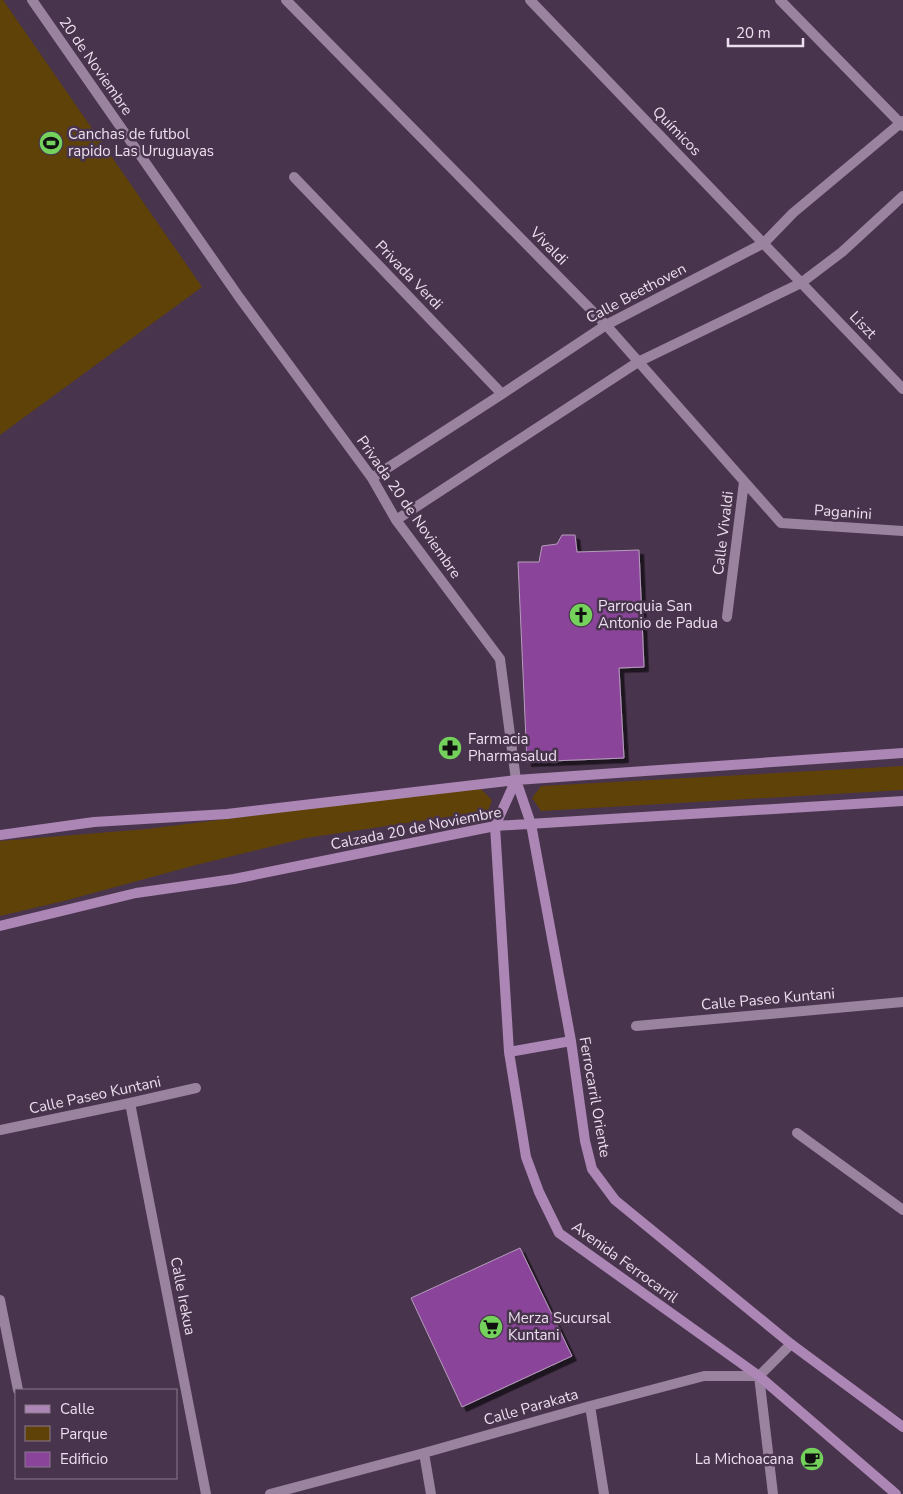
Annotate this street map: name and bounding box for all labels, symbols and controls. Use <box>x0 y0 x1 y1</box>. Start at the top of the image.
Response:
street label: 20 de Noviembre <box>55 13 137 119</box>
scale bar <box>728 15 803 47</box>
text: 20 m <box>736 23 771 43</box>
street label: Químicos <box>648 102 706 160</box>
place label: Canchas de futbol rapido Las Uruguayas <box>68 124 214 161</box>
sports icon: Canchas de futbol rapido Las Uruguayas <box>38 130 64 156</box>
street label: Vivaldi <box>525 222 572 269</box>
street label: Privada Verdi <box>371 236 447 314</box>
street label: Calle Beethoven <box>582 258 690 328</box>
street label: Liszt <box>845 307 881 344</box>
street label: Privada 20 de Noviembre <box>352 432 466 582</box>
street label: Calle Vivaldi <box>708 490 738 576</box>
street label: Paganini <box>813 500 873 524</box>
place label: Parroquia San Antonio de Padua <box>598 596 718 633</box>
church icon: Parroquia San Antonio de Padua <box>568 602 594 628</box>
place label: Farmacia Pharmasalud <box>468 729 557 766</box>
pharmacy icon: Farmacia Pharmasalud <box>437 735 463 761</box>
street label: Calzada 20 de Noviembre <box>329 802 503 854</box>
street label: Calle Paseo Kuntani <box>700 983 836 1015</box>
street label: Ferrocarril Oriente <box>575 1035 615 1159</box>
street label: Calle Paseo Kuntani <box>27 1071 163 1119</box>
street label: Avenida Ferrocarril <box>568 1217 683 1308</box>
street label: Calle Irekua <box>166 1255 200 1337</box>
place label: Merza Sucursal Kuntani <box>508 1308 611 1345</box>
supermarket icon: Merza Sucursal Kuntani <box>478 1314 504 1340</box>
street label: Calle Parakata <box>481 1384 581 1430</box>
legend <box>15 1389 178 1479</box>
text: Calle <box>60 1399 95 1419</box>
text: Parque <box>60 1424 108 1444</box>
cafe icon: La Michoacana <box>799 1446 825 1472</box>
text: Edificio <box>60 1449 108 1469</box>
place label: La Michoacana <box>695 1449 794 1469</box>

